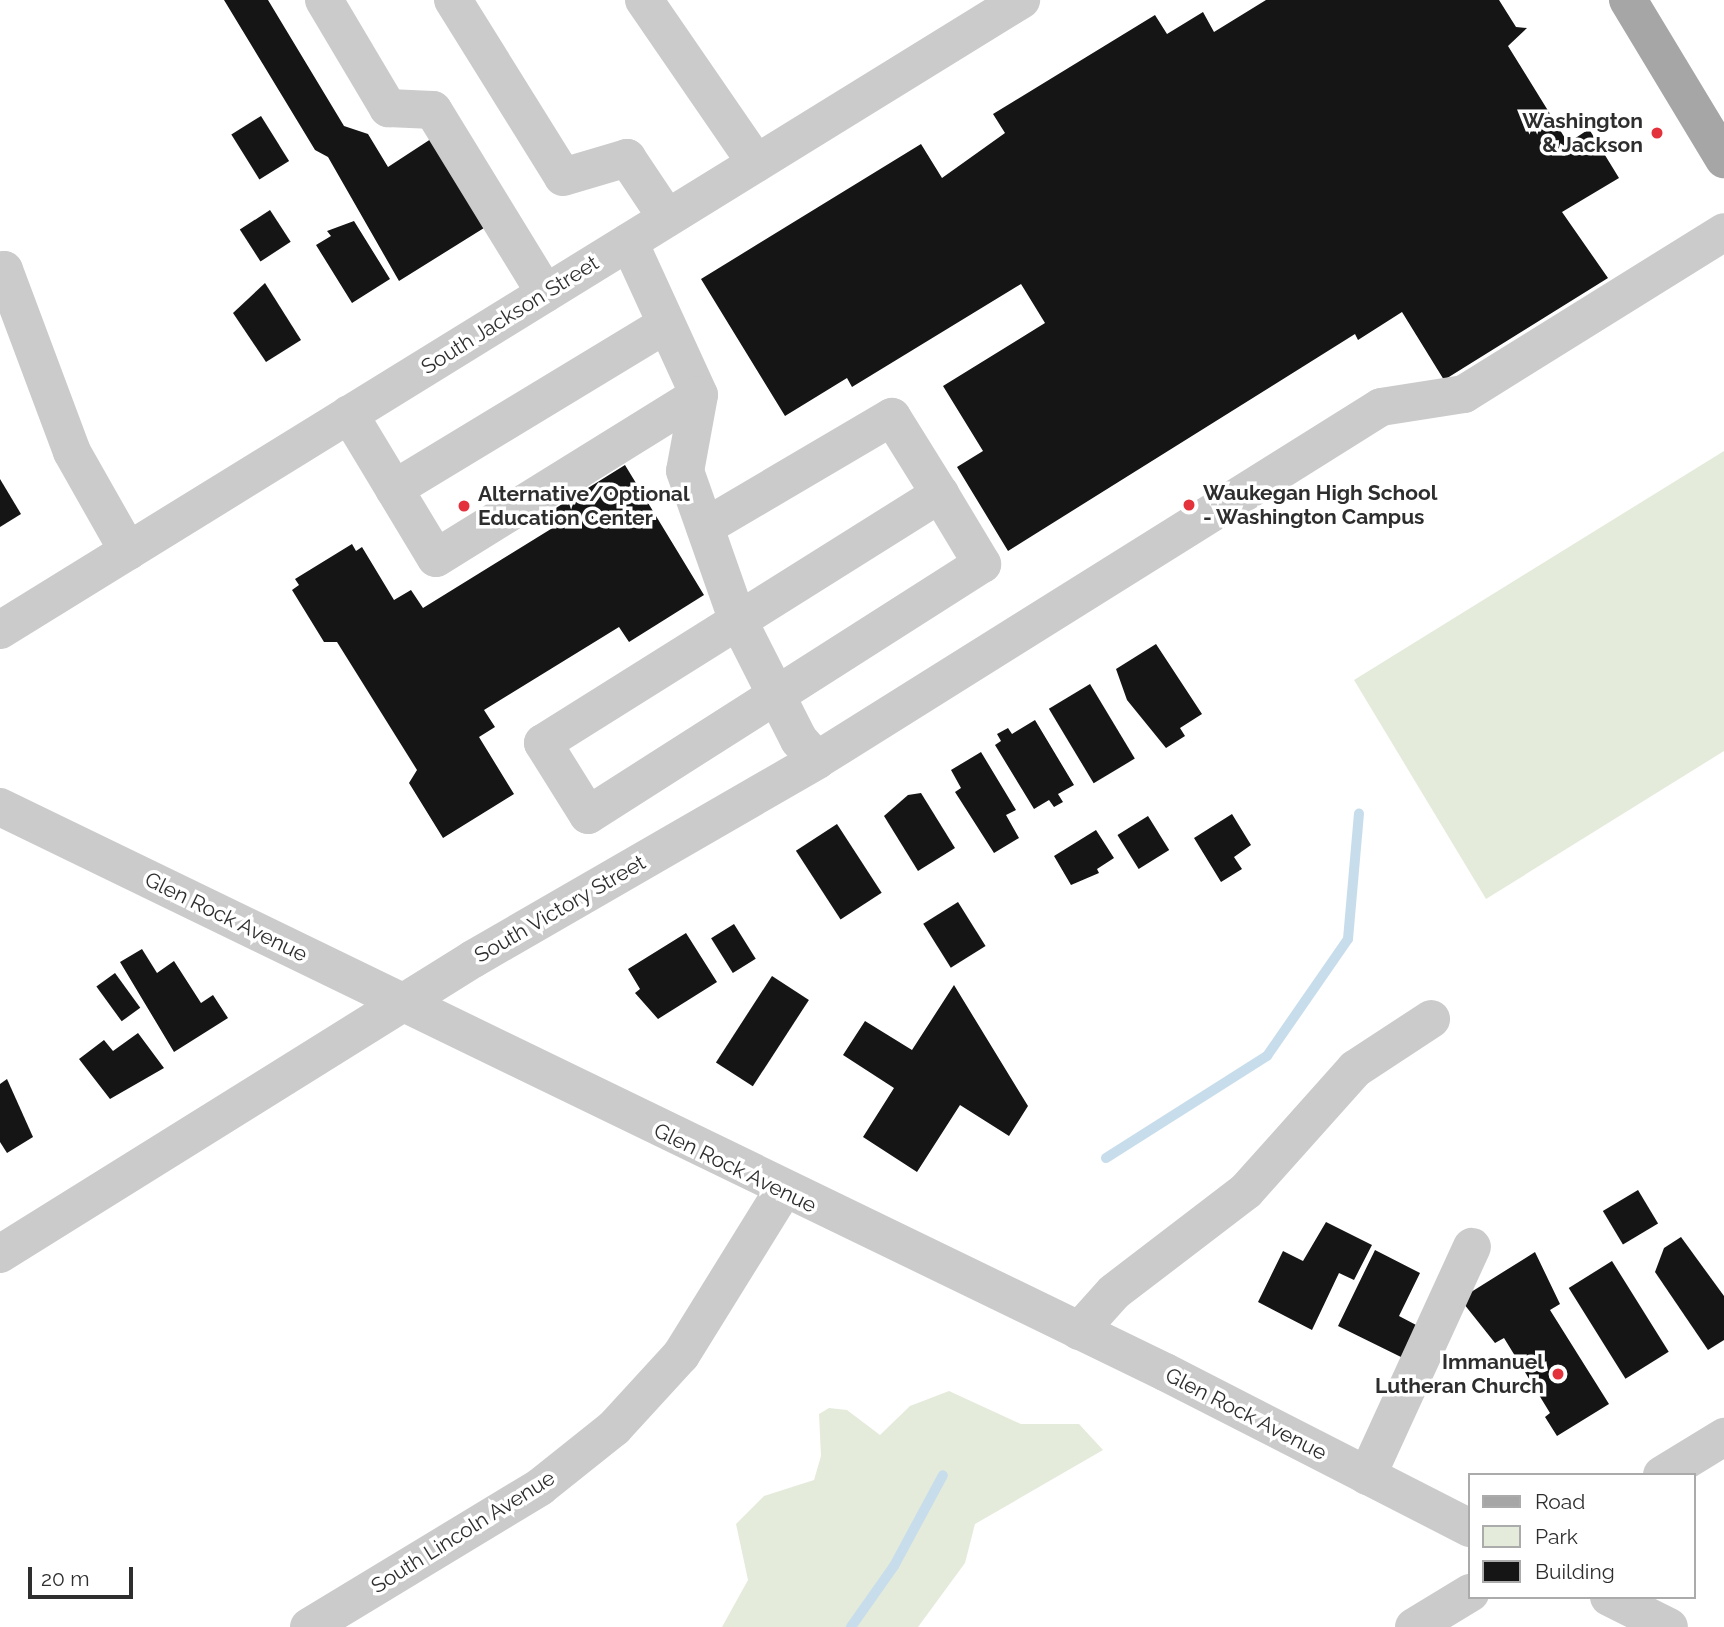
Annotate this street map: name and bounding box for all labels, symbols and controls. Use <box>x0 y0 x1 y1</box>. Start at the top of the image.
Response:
place label: Washington & Jackson <box>1522 108 1643 158</box>
marker: Washington & Jackson <box>1649 125 1665 141</box>
street label: South Jackson Street <box>416 250 604 380</box>
place label: Waukegan High School - Washington Campus <box>1203 480 1437 530</box>
place label: Alternative/Optional Education Center <box>478 481 690 531</box>
marker: Waukegan High School - Washington Campus <box>1181 497 1197 513</box>
marker: Alternative/Optional Education Center <box>456 498 472 514</box>
street label: South Victory Street <box>470 849 650 969</box>
street label: Glen Rock Avenue <box>140 867 312 967</box>
street label: Glen Rock Avenue <box>649 1118 821 1218</box>
place label: Immanuel Lutheran Church <box>1375 1349 1544 1399</box>
street label: Glen Rock Avenue <box>1161 1362 1331 1466</box>
marker: Immanuel Lutheran Church <box>1550 1366 1566 1382</box>
street label: South Lincoln Avenue <box>366 1465 560 1599</box>
legend <box>1468 1473 1696 1599</box>
text: Road <box>1535 1489 1585 1514</box>
text: Park <box>1535 1524 1578 1549</box>
scale bar <box>32 1554 136 1598</box>
text: Building <box>1535 1559 1615 1584</box>
text: 20 m <box>41 1566 89 1591</box>

